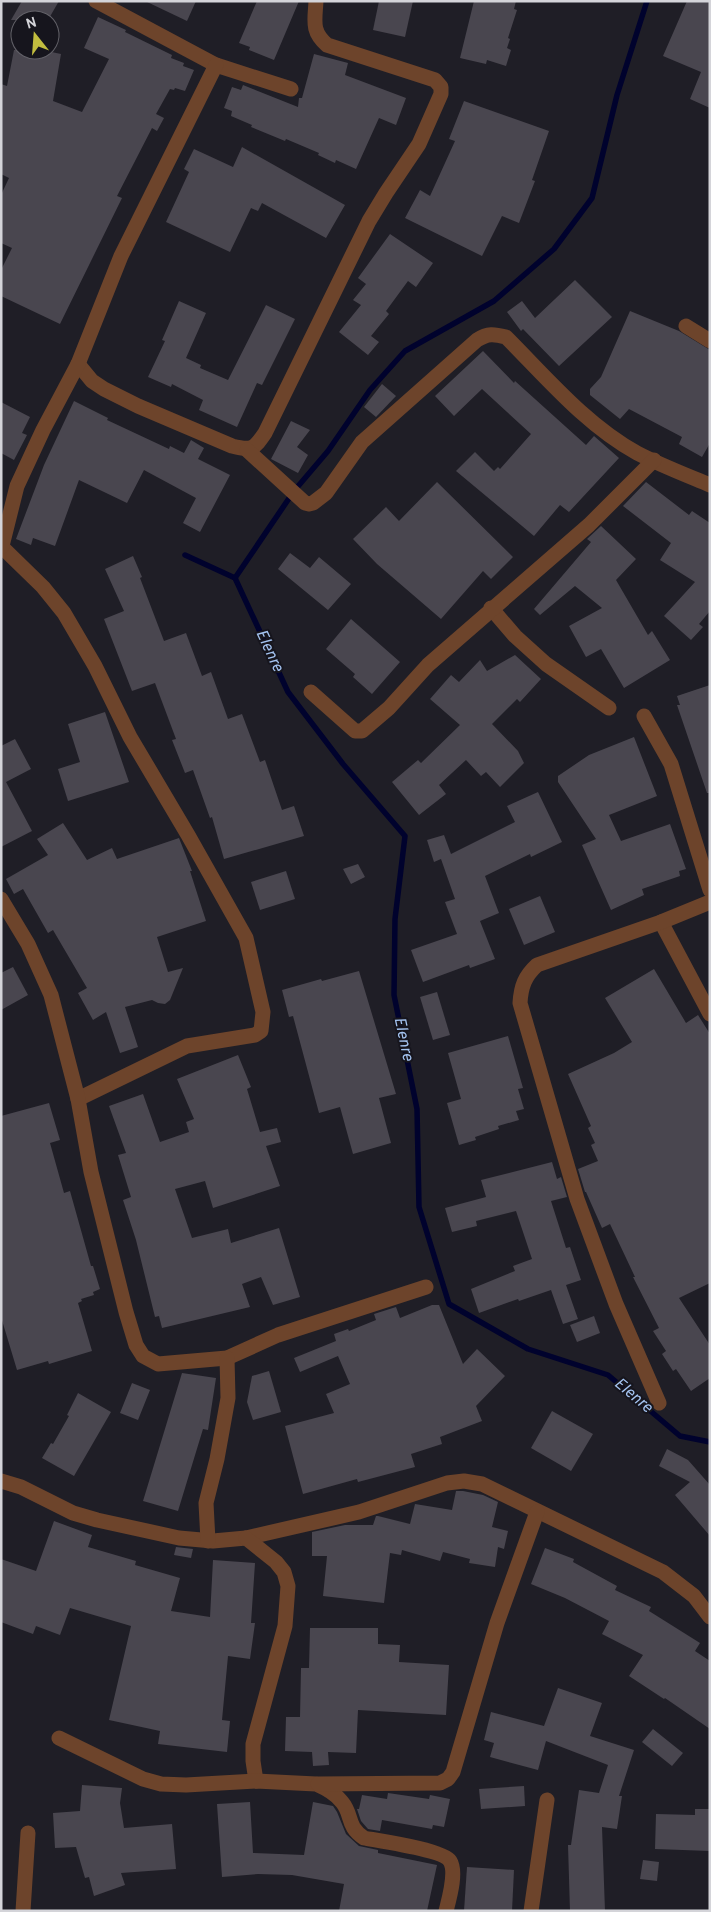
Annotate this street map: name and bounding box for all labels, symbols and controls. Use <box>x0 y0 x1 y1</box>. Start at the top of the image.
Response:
north arrow <box>10 10 60 60</box>
text: N <box>24 14 39 34</box>
water label: Elenre <box>251 627 288 676</box>
water label: Elenre <box>389 1015 418 1063</box>
water label: Elenre <box>610 1374 657 1418</box>

